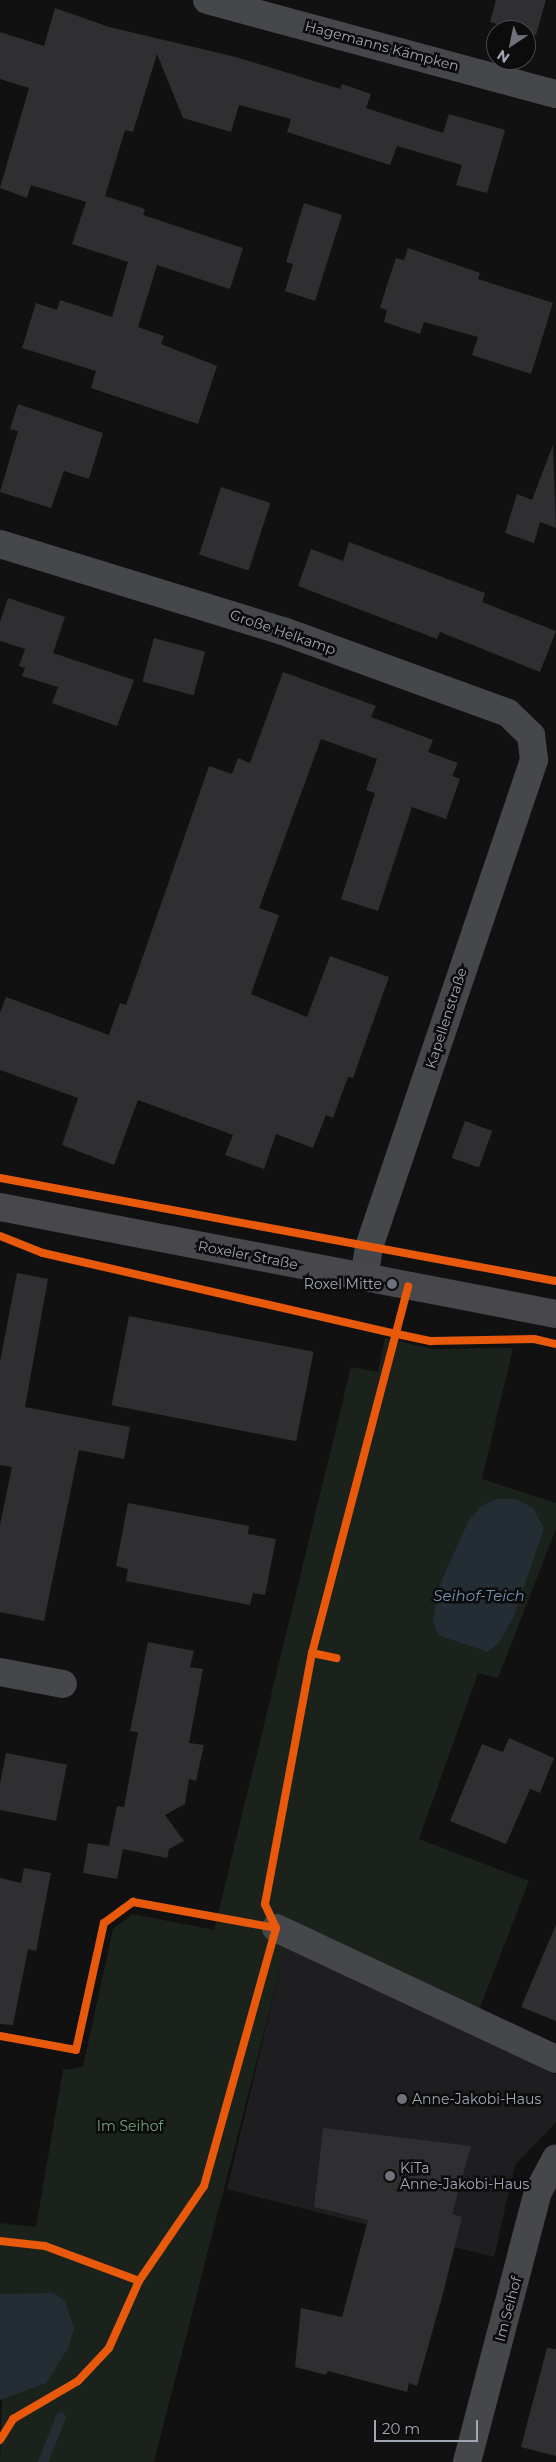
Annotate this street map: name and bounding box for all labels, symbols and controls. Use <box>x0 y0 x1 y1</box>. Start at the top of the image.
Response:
street label: Hagemanns Kämpken <box>303 17 461 75</box>
north arrow <box>486 20 536 70</box>
text: N <box>493 46 513 67</box>
street label: Große Helkamp <box>228 606 338 658</box>
street label: Kapellenstraße <box>422 965 470 1071</box>
street label: Roxeler Straße <box>197 1237 299 1273</box>
place label: Roxel Mitte <box>304 1276 382 1292</box>
marker: Roxel Mitte <box>386 1278 398 1290</box>
water label: Seihof-Teich <box>433 1587 525 1605</box>
place label: Anne-Jakobi-Haus <box>412 2091 541 2107</box>
marker: Anne-Jakobi-Haus <box>396 2093 408 2105</box>
park label: Im Seihof <box>97 2118 163 2134</box>
place label: KiTa Anne-Jakobi-Haus <box>400 2160 529 2192</box>
marker: KiTa Anne-Jakobi-Haus <box>384 2170 396 2182</box>
street label: Im Seihof <box>491 2275 525 2343</box>
scale bar <box>376 2410 480 2442</box>
text: 20 m <box>382 2419 420 2438</box>

